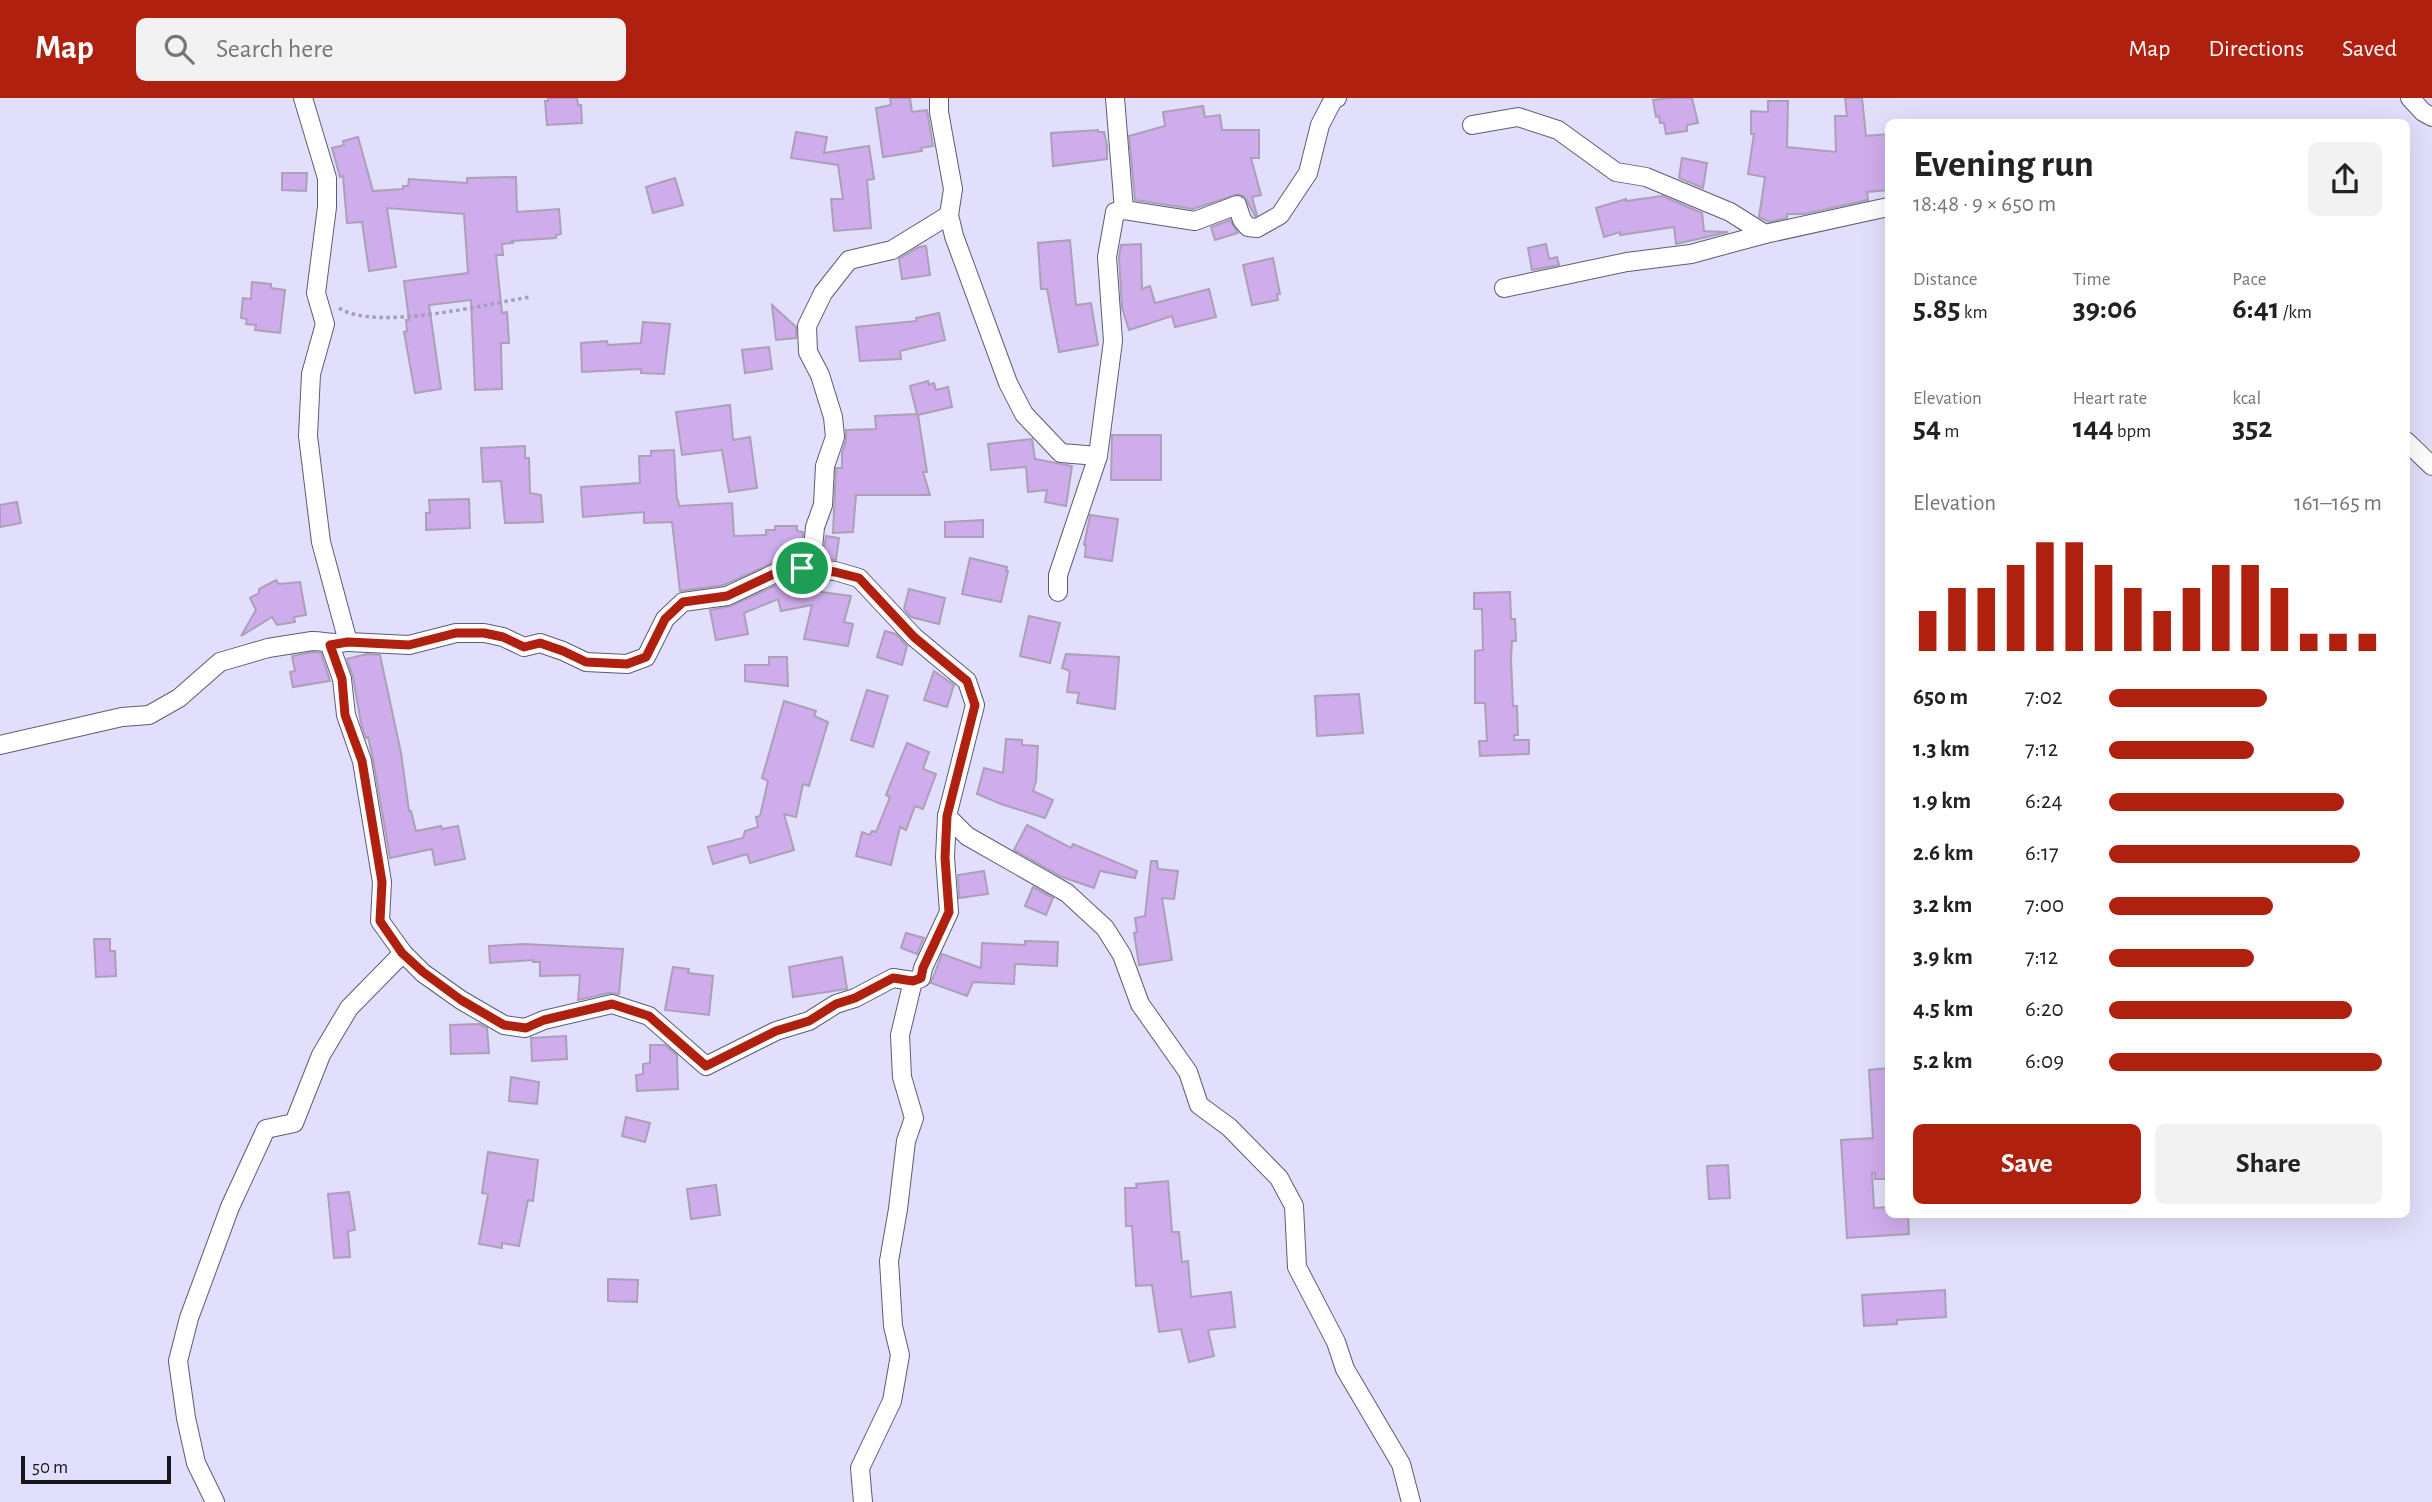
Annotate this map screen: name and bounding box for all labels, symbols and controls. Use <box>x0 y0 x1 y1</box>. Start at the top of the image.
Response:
search box <box>136 18 626 81</box>
icon: search <box>160 30 198 68</box>
text: Map <box>35 32 94 65</box>
text: Search here <box>216 36 334 62</box>
text: Map <box>2128 37 2170 61</box>
text: Directions <box>2208 37 2304 61</box>
text: Saved <box>2342 37 2397 61</box>
button: share <box>2308 142 2382 216</box>
text: Evening run <box>1913 146 2094 184</box>
text: 18:48 · 9 × 650 m <box>1913 193 2056 216</box>
text: Distance <box>1913 270 1977 289</box>
text: Time <box>2073 270 2111 289</box>
text: Pace <box>2232 270 2267 289</box>
text: 5.85 <box>1913 294 1961 324</box>
text: 39:06 <box>2073 294 2137 324</box>
text: 6:41 <box>2232 294 2280 324</box>
text: km <box>1961 303 1988 322</box>
text: /km <box>2280 303 2312 322</box>
text: Elevation <box>1913 389 1982 408</box>
text: Heart rate <box>2073 389 2147 408</box>
text: kcal <box>2232 389 2261 408</box>
text: 54 <box>1913 413 1941 443</box>
text: 144 <box>2073 413 2114 443</box>
text: 352 <box>2232 413 2272 443</box>
text: m <box>1941 422 1959 441</box>
text: bpm <box>2114 422 2151 441</box>
text: Elevation <box>1913 492 1996 515</box>
text: 161–165 m <box>2294 492 2382 515</box>
pin <box>772 538 832 598</box>
icon: arrive <box>783 549 821 587</box>
text: 650 m <box>1913 686 1968 709</box>
text: 7:02 <box>2025 686 2062 709</box>
text: 1.3 km <box>1913 738 1970 761</box>
text: 7:12 <box>2025 738 2058 761</box>
text: 1.9 km <box>1913 790 1971 813</box>
text: 6:24 <box>2025 790 2063 813</box>
text: 2.6 km <box>1913 842 1974 865</box>
text: 6:17 <box>2025 842 2059 865</box>
text: 3.2 km <box>1913 894 1972 917</box>
text: 7:00 <box>2025 894 2064 917</box>
text: 3.9 km <box>1913 946 1973 969</box>
text: 7:12 <box>2025 946 2058 969</box>
text: 4.5 km <box>1913 998 1973 1021</box>
text: 6:20 <box>2025 998 2064 1021</box>
text: 5.2 km <box>1913 1050 1972 1073</box>
text: 6:09 <box>2025 1050 2064 1073</box>
button: Save <box>1913 1124 2141 1204</box>
button: Share <box>2155 1124 2382 1204</box>
scale bar <box>21 1453 172 1485</box>
text: 50 m <box>32 1458 68 1477</box>

